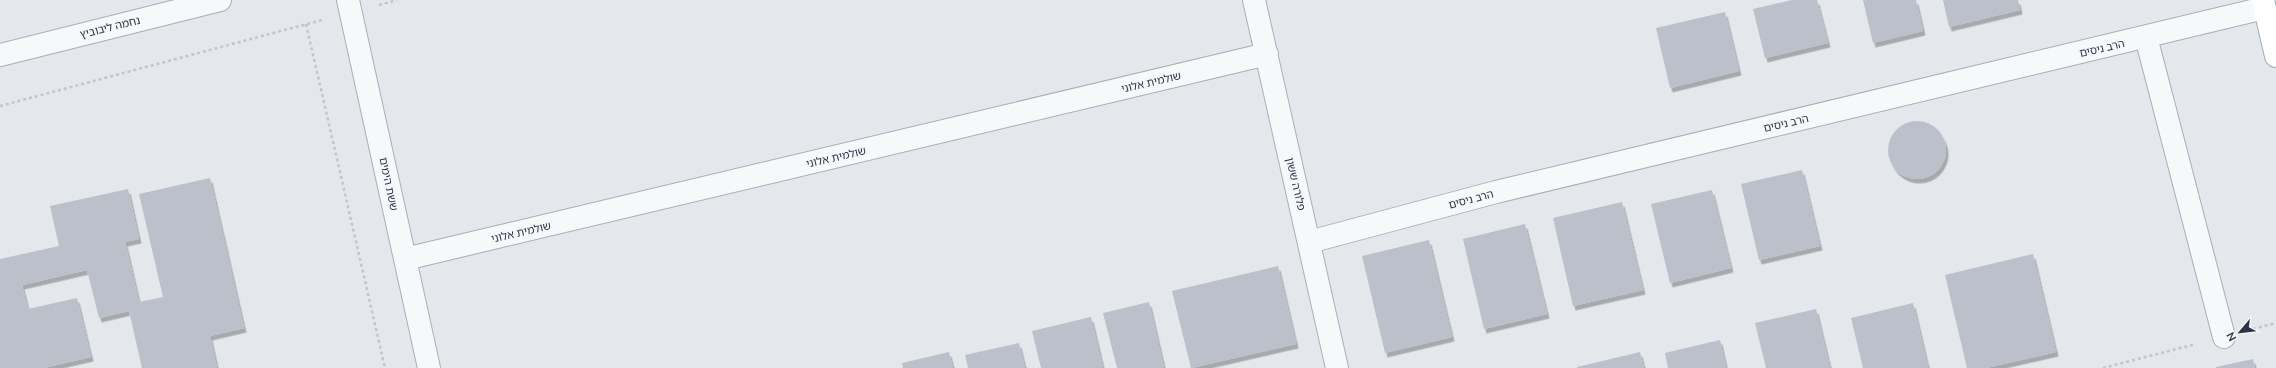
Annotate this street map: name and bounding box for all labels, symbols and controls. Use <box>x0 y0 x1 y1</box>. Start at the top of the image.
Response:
street label: נחמה ליבוביץ <box>78 13 142 41</box>
street label: הרב ניסים <box>2078 36 2126 60</box>
street label: שולמית אלוני <box>1120 68 1182 96</box>
street label: הרב ניסים <box>1762 111 1810 135</box>
street label: שולמית אלוני <box>805 143 867 171</box>
street label: ששת הימים <box>377 156 401 212</box>
street label: פלורה ששון <box>1283 156 1309 212</box>
street label: הרב ניסים <box>1447 186 1495 212</box>
street label: שולמית אלוני <box>490 218 552 246</box>
north arrow <box>2220 312 2260 352</box>
text: N <box>2223 330 2239 344</box>

